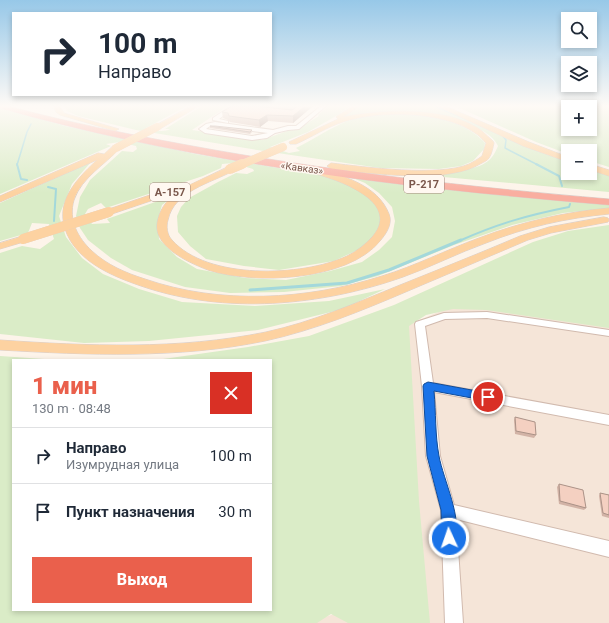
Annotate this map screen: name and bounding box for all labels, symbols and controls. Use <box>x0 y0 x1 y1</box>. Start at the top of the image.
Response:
map controls <box>561 12 597 180</box>
button: search <box>561 12 597 48</box>
text: 100 m <box>98 27 177 60</box>
icon: right <box>32 28 84 80</box>
button: layers <box>561 56 597 92</box>
text: Направо <box>98 61 171 82</box>
button: + <box>561 100 597 136</box>
button: − <box>561 144 597 180</box>
street label: «Кавказ» <box>280 160 324 176</box>
road number: Р-217 <box>404 175 444 193</box>
road number: А-157 <box>150 183 190 201</box>
text: 1 мин <box>32 372 97 400</box>
button: close <box>210 372 252 414</box>
pin <box>471 380 505 414</box>
icon: arrive <box>477 386 499 408</box>
text: 130 m · 08:48 <box>32 401 111 416</box>
text: Направо <box>66 439 127 457</box>
icon: right <box>32 445 54 467</box>
text: 100 m <box>210 447 252 465</box>
text: Изумрудная улица <box>66 457 179 472</box>
icon: arrive <box>32 501 54 523</box>
text: Пункт назначения <box>66 503 195 521</box>
text: 30 m <box>218 503 252 521</box>
position arrow <box>428 517 470 559</box>
button: Выход <box>32 557 252 603</box>

